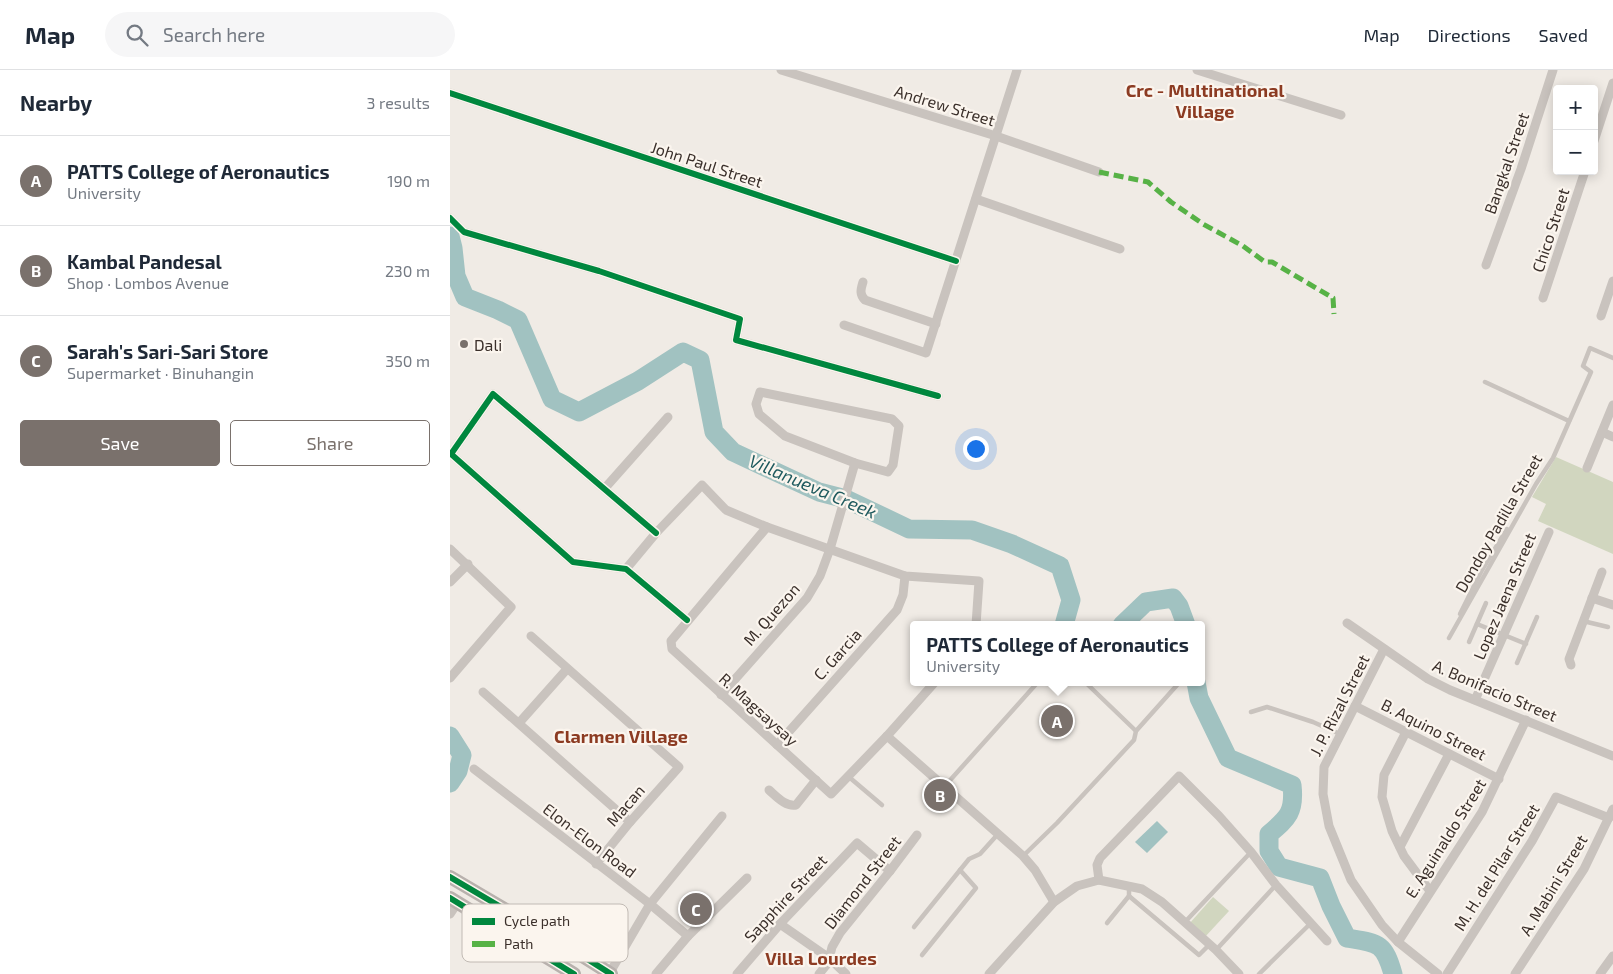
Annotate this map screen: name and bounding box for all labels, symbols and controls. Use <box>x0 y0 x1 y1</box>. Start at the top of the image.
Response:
search box <box>105 12 455 57</box>
text: Map <box>25 20 75 49</box>
icon: search <box>123 21 151 49</box>
text: Search here <box>163 23 265 46</box>
text: Map <box>1363 24 1400 46</box>
text: Directions <box>1428 24 1511 46</box>
text: Saved <box>1539 24 1588 46</box>
district label: Crc - Multinational Village <box>1126 79 1284 122</box>
street label: Andrew Street <box>892 81 998 129</box>
map controls <box>1553 85 1598 175</box>
button: + <box>1553 85 1598 130</box>
text: Nearby <box>20 90 92 115</box>
text: 3 results <box>367 93 430 112</box>
street label: Bangkal Street <box>1480 110 1532 216</box>
button: − <box>1553 130 1598 175</box>
street label: John Paul Street <box>649 137 765 191</box>
text: PATTS College of Aeronautics <box>67 160 330 183</box>
text: A <box>31 171 41 190</box>
text: 190 m <box>387 171 430 190</box>
text: University <box>67 183 141 202</box>
street label: Chico Street <box>1527 186 1573 274</box>
text: Kambal Pandesal <box>67 250 222 273</box>
text: B <box>31 261 41 280</box>
text: 230 m <box>385 261 430 280</box>
text: Shop · Lombos Avenue <box>67 273 229 292</box>
place label: Dali <box>474 335 502 354</box>
marker: Dali <box>458 338 470 350</box>
text: Sarah's Sari-Sari Store <box>67 340 269 363</box>
text: C <box>31 351 41 370</box>
text: 350 m <box>385 351 430 370</box>
text: Supermarket · Binuhangin <box>67 363 254 382</box>
button: Save <box>20 420 220 466</box>
button: Share <box>230 420 430 466</box>
your location <box>963 436 989 462</box>
water label: Villanueva Creek <box>746 449 880 523</box>
street label: Dondoy Padilla Street <box>1451 450 1545 596</box>
street label: Lopez Jaena Street <box>1469 530 1539 662</box>
street label: M. Quezon <box>739 579 804 650</box>
popup <box>910 621 1205 686</box>
street label: C. Garcia <box>809 625 865 683</box>
text: PATTS College of Aeronautics <box>926 633 1189 656</box>
street label: J. P. Rizal Street <box>1305 651 1373 759</box>
street label: A. Bonifacio Street <box>1430 655 1560 725</box>
text: University <box>926 656 1000 675</box>
street label: R. Magsaysay <box>716 669 803 750</box>
street label: B. Aquino Street <box>1378 694 1490 764</box>
pin: A <box>1041 702 1073 740</box>
district label: Clarmen Village <box>554 725 688 747</box>
street label: E. Aguinaldo Street <box>1401 775 1489 901</box>
pin: B <box>924 776 956 814</box>
street label: Macan <box>602 780 648 830</box>
street label: Elon-Elon Road <box>540 799 640 881</box>
street label: M. H. del Pilar Street <box>1449 800 1543 934</box>
street label: A. Mabini Street <box>1515 831 1591 939</box>
street label: Diamond Street <box>820 832 904 932</box>
street label: Sapphire Street <box>740 850 830 946</box>
pin: C <box>680 890 712 928</box>
legend <box>462 904 628 962</box>
text: Cycle path <box>504 912 570 929</box>
text: Path <box>504 935 533 952</box>
district label: Villa Lourdes <box>765 947 877 969</box>

